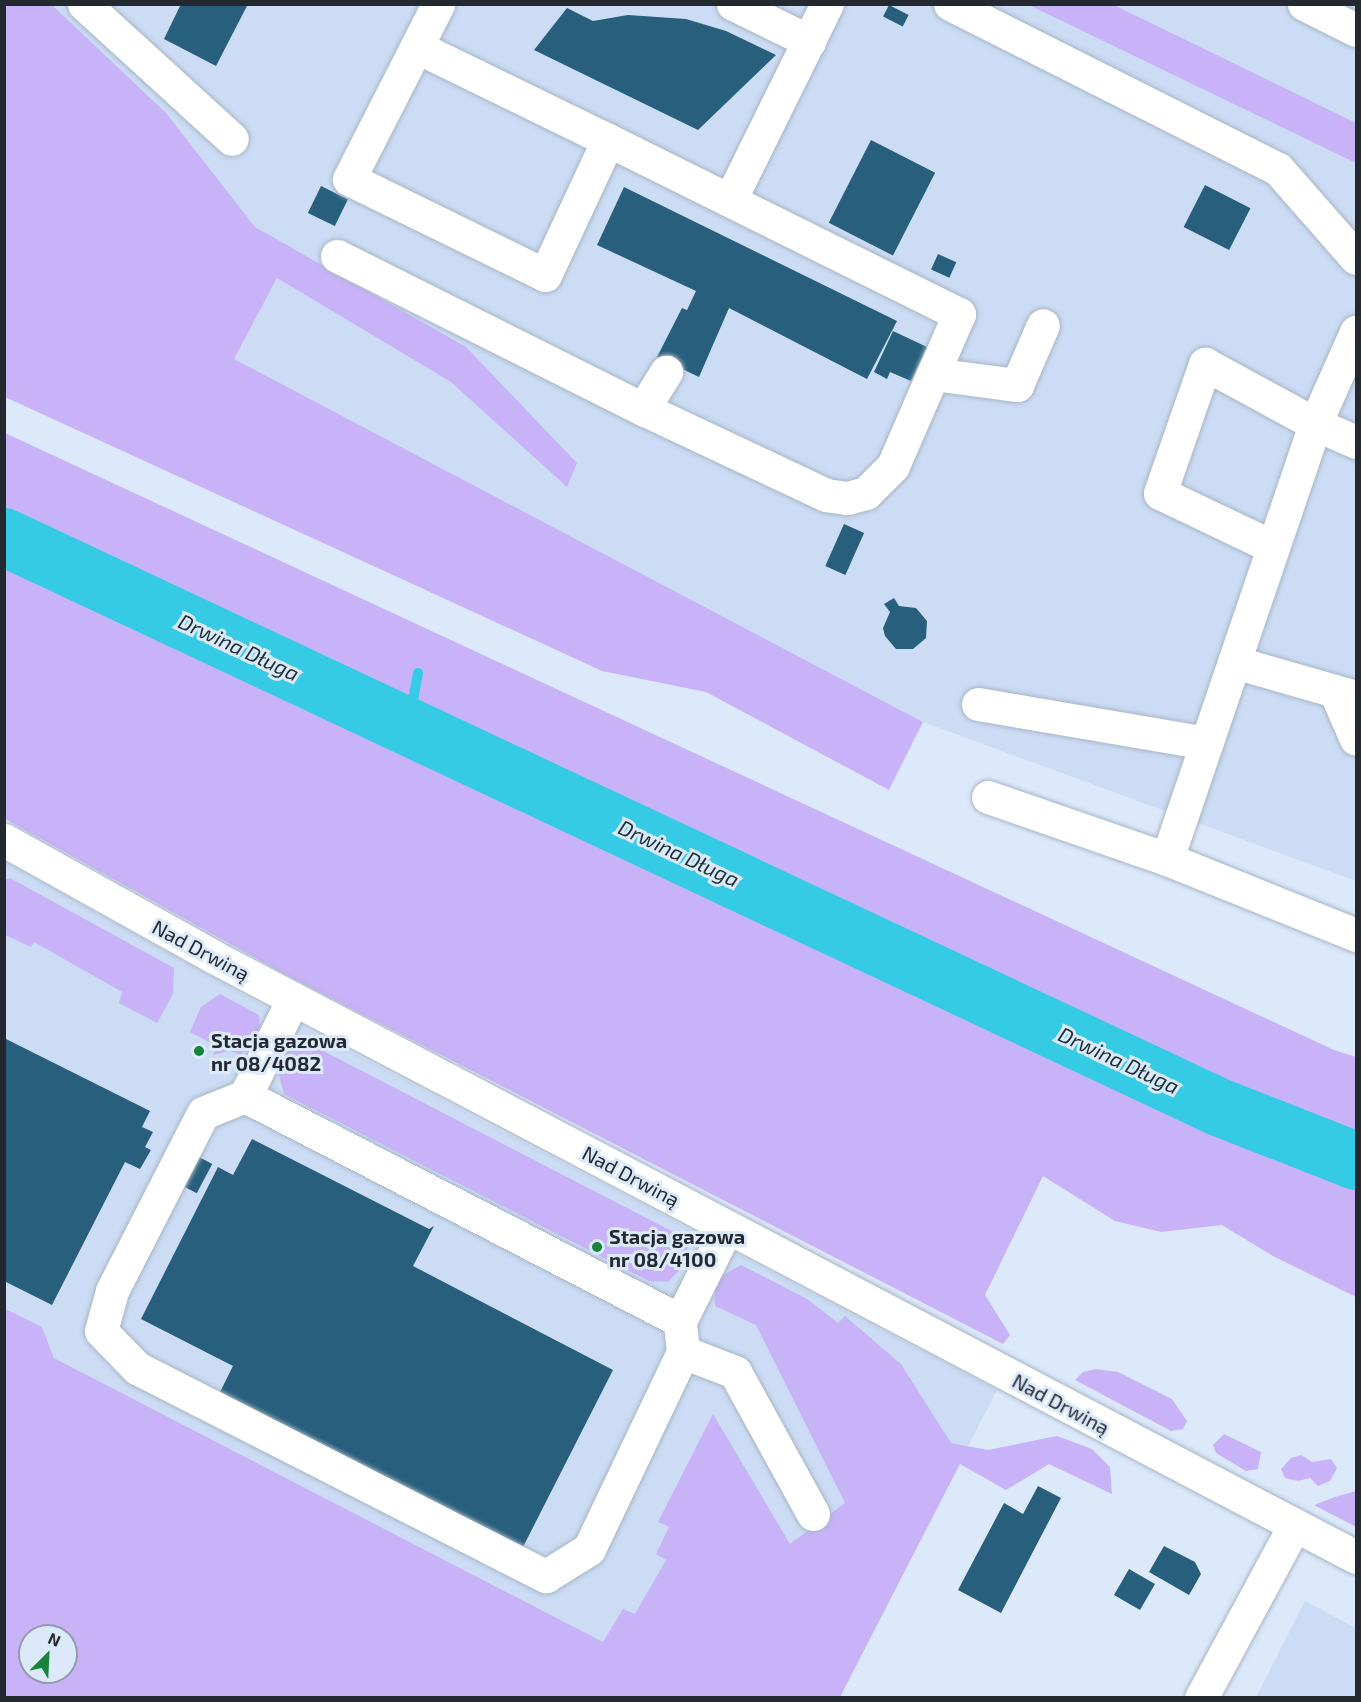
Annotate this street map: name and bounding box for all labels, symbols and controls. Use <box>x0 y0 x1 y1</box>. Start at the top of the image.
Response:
water label: Drwina Długa <box>175 608 303 686</box>
water label: Drwina Długa <box>615 814 743 892</box>
street label: Nad Drwiną <box>148 914 254 986</box>
water label: Drwina Długa <box>1055 1021 1183 1099</box>
place label: Stacja gazowa nr 08/4082 <box>211 1028 347 1075</box>
marker: Stacja gazowa nr 08/4082 <box>192 1044 206 1058</box>
street label: Nad Drwiną <box>578 1140 684 1212</box>
place label: Stacja gazowa nr 08/4100 <box>609 1224 745 1271</box>
marker: Stacja gazowa nr 08/4100 <box>590 1240 604 1254</box>
street label: Nad Drwiną <box>1008 1368 1114 1440</box>
north arrow <box>18 1624 78 1684</box>
text: N <box>46 1628 64 1650</box>

